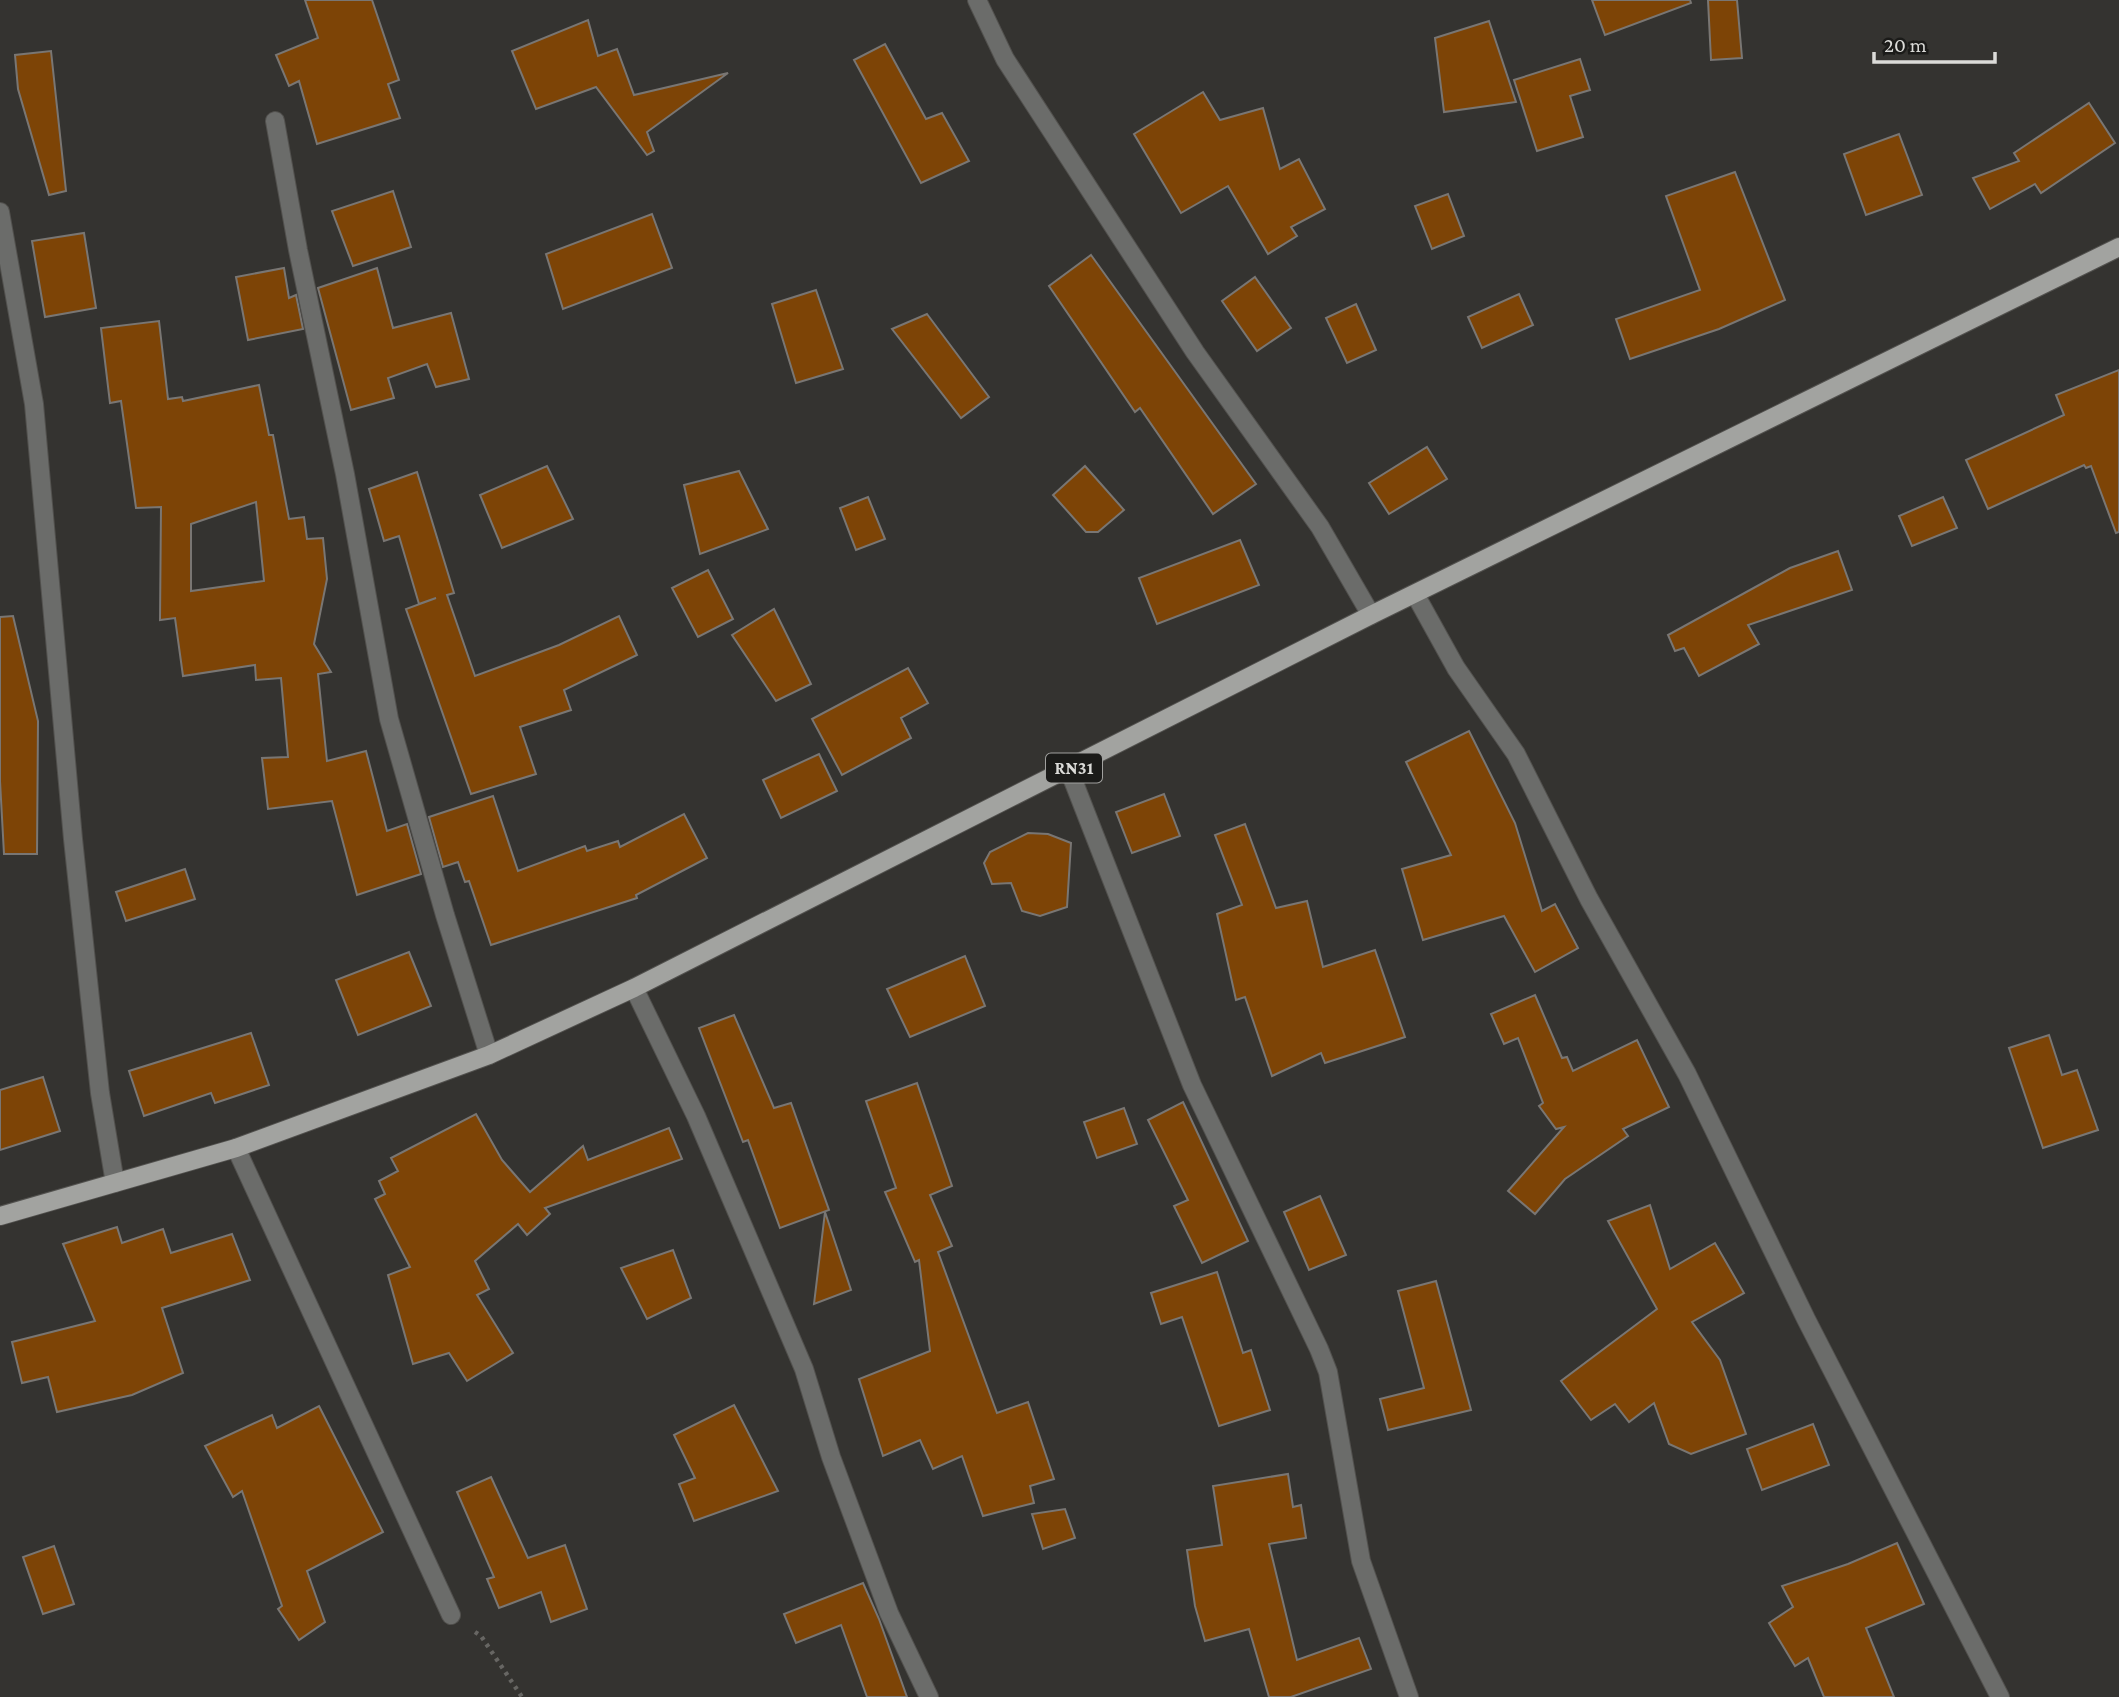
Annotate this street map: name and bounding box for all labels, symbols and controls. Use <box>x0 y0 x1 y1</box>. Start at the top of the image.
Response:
scale bar <box>1874 21 1995 65</box>
text: 20 m <box>1884 33 1927 57</box>
road number: RN31 <box>1046 754 1102 782</box>

